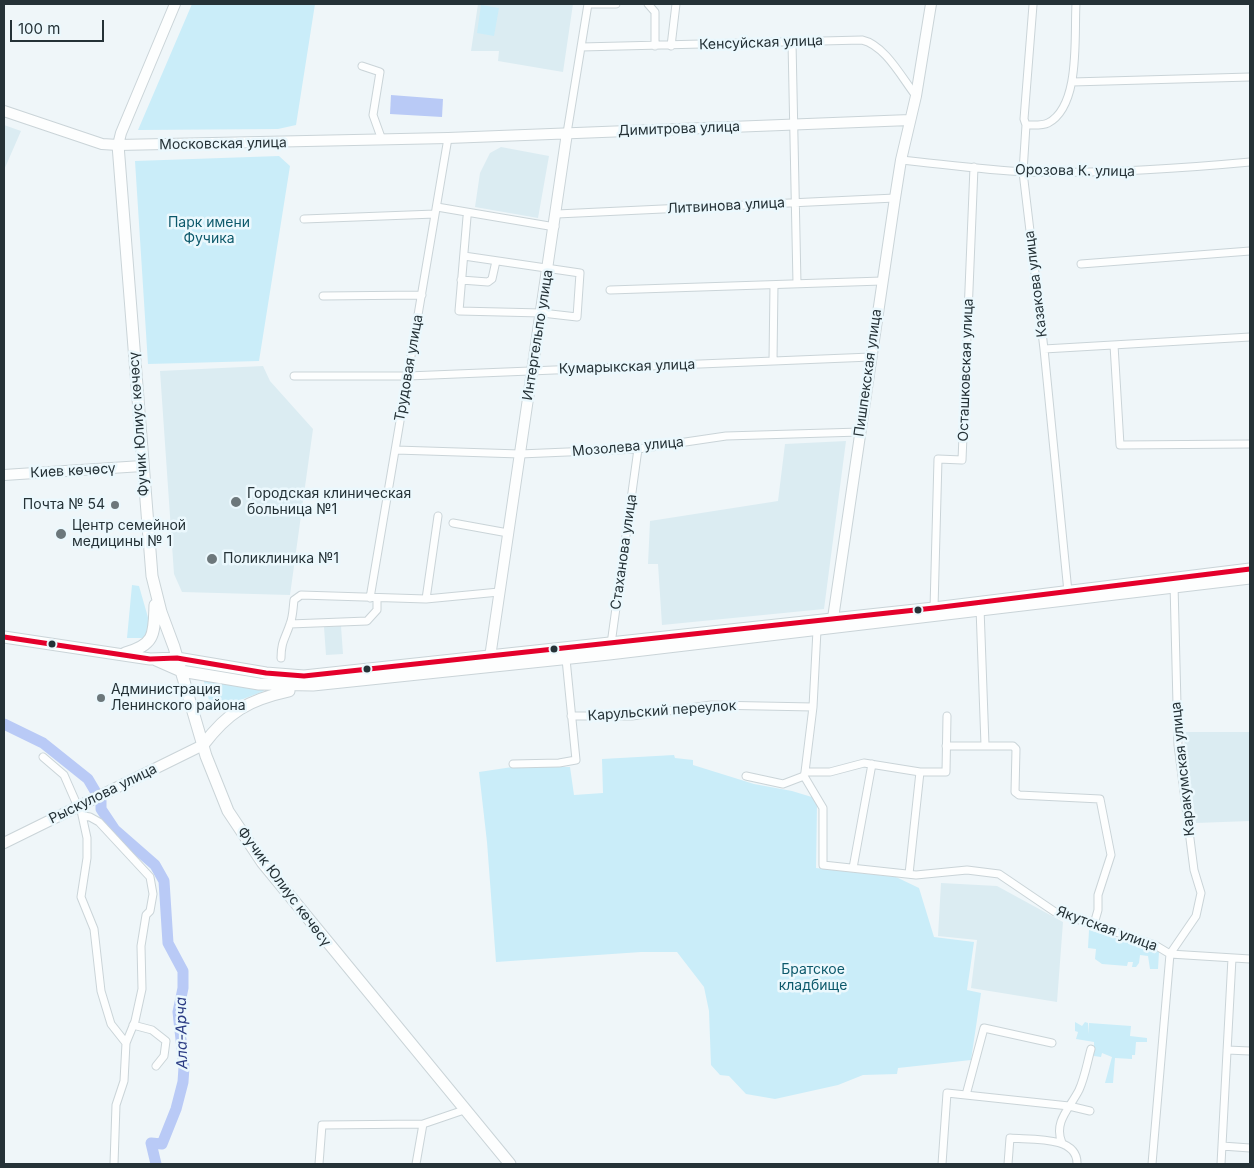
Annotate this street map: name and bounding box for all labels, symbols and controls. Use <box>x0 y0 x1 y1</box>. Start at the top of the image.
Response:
scale bar <box>12 10 106 42</box>
text: 100 m <box>18 19 60 38</box>
street label: Кенсуйская улица <box>699 32 823 54</box>
street label: Димитрова улица <box>618 118 740 140</box>
street label: Московская улица <box>159 134 287 154</box>
street label: Орозова К. улица <box>1015 162 1135 180</box>
street label: Литвинова улица <box>667 195 785 217</box>
park label: Парк имени Фучика <box>168 215 250 248</box>
street label: Казакова улица <box>1021 230 1051 338</box>
street label: Интергельпо улица <box>519 268 557 402</box>
street label: Осташковская улица <box>955 298 977 442</box>
street label: Пишпекская улица <box>851 308 885 438</box>
street label: Трудовая улица <box>391 313 427 423</box>
street label: Фучик Юлиус көчөсү <box>126 351 152 497</box>
street label: Кумарыкская улица <box>559 356 695 378</box>
street label: Мозолева улица <box>571 434 685 460</box>
street label: Киев көчөсү <box>30 460 116 482</box>
place label: Городская клиническая больница №1 <box>247 486 411 518</box>
street label: Стаханова улица <box>608 493 640 611</box>
marker: Городская клиническая больница №1 <box>229 495 243 509</box>
place label: Почта № 54 <box>23 497 105 513</box>
marker: Почта № 54 <box>109 499 121 511</box>
place label: Центр семейной медицины № 1 <box>72 518 186 550</box>
marker: Центр семейной медицины № 1 <box>54 527 68 541</box>
place label: Поликлиника №1 <box>223 551 339 567</box>
marker: Поликлиника №1 <box>205 552 219 566</box>
unlabelled marker <box>913 605 923 615</box>
unlabelled marker <box>47 639 57 649</box>
unlabelled marker <box>549 644 559 654</box>
unlabelled marker <box>362 664 372 674</box>
place label: Администрация Ленинского района <box>111 682 246 714</box>
marker: Администрация Ленинского района <box>95 692 107 704</box>
street label: Карульский переулок <box>587 697 737 725</box>
street label: Каракумская улица <box>1168 701 1198 837</box>
street label: Рыскулова улица <box>46 761 160 827</box>
street label: Фучик Юлиус көчөсү <box>234 824 334 950</box>
street label: Якутская улица <box>1054 903 1160 955</box>
park label: Братское кладбище <box>779 962 847 994</box>
water label: Ала-Арча <box>172 997 192 1069</box>

